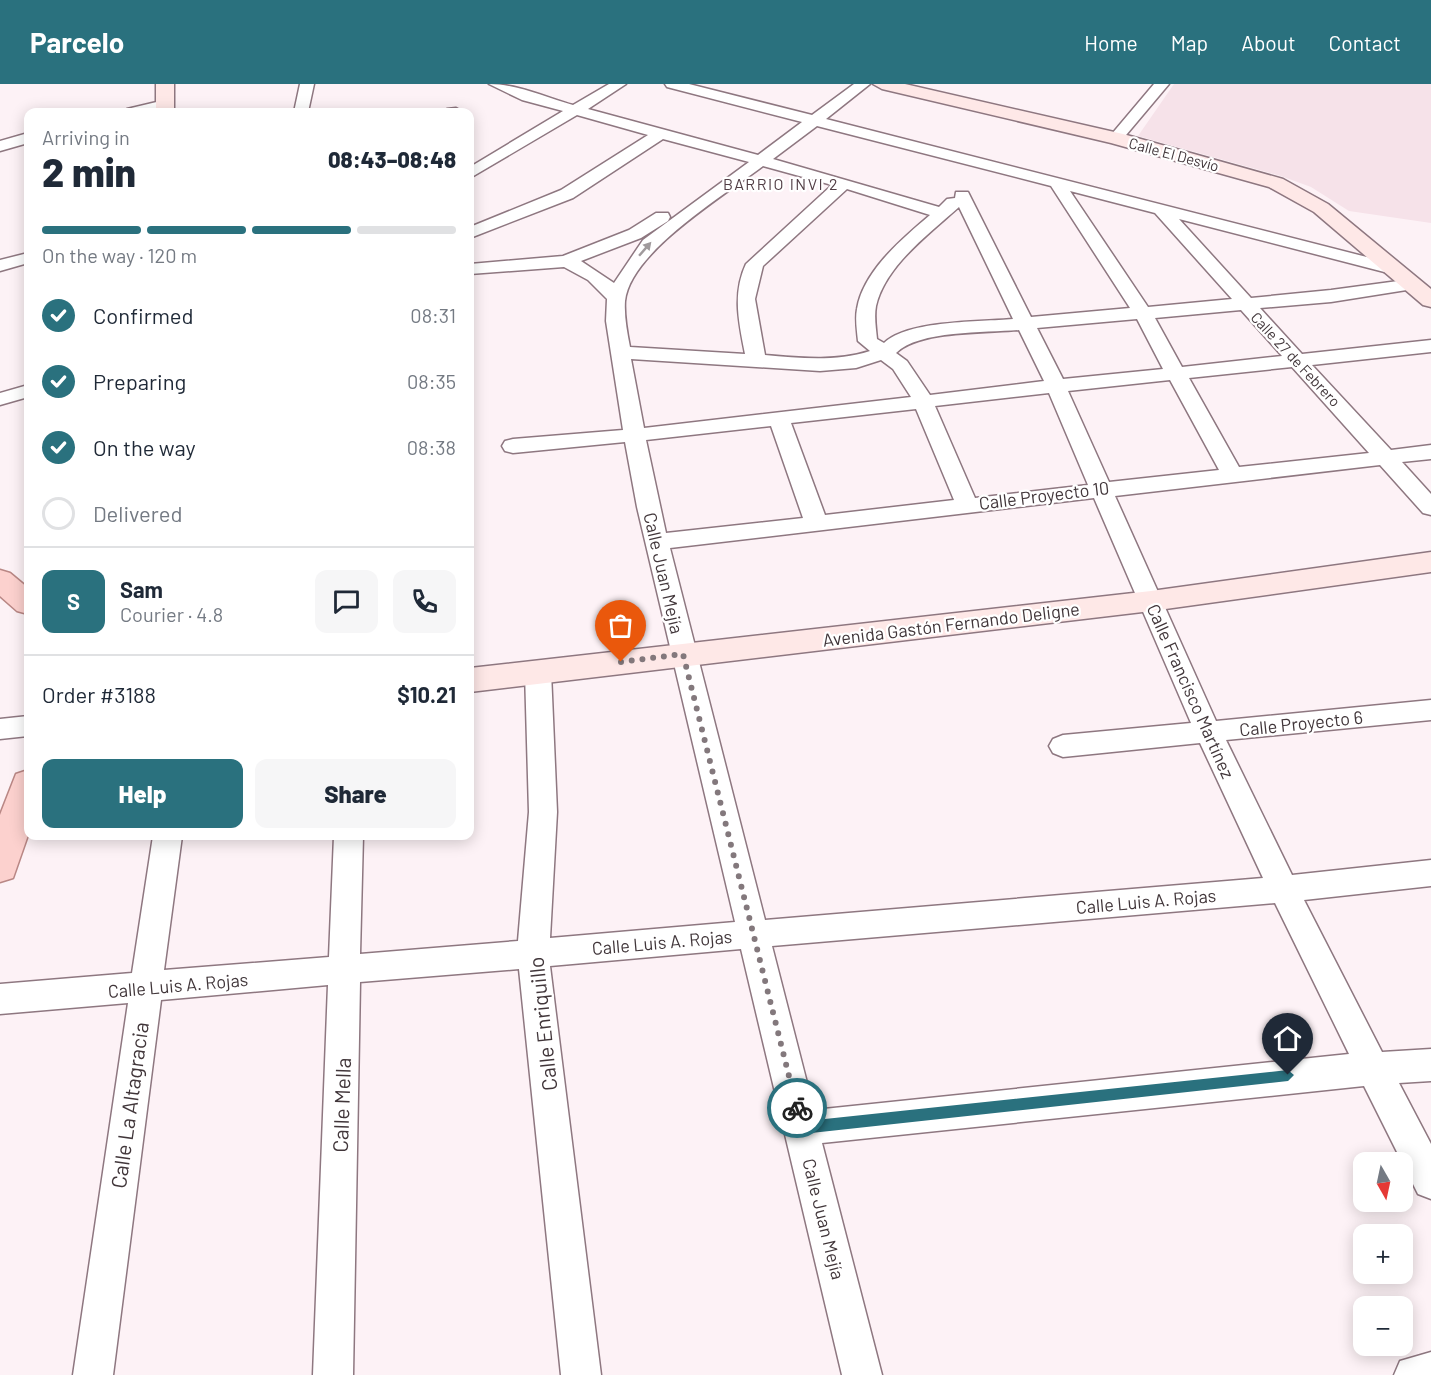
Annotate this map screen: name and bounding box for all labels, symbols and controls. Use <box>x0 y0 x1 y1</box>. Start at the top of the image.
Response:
text: Parcelo <box>30 25 124 59</box>
text: Home <box>1084 30 1138 55</box>
text: Map <box>1171 30 1208 55</box>
text: About <box>1241 30 1296 55</box>
text: Contact <box>1329 30 1401 55</box>
text: Arriving in <box>42 125 130 149</box>
street label: Calle El Desvío <box>1127 133 1221 175</box>
text: 08:43–08:48 <box>328 146 456 172</box>
text: 2 min <box>42 148 136 195</box>
district label: BARRIO INVI 2 <box>723 174 839 193</box>
one-way arrow <box>638 242 651 257</box>
text: On the way · 120 m <box>42 243 197 267</box>
icon: check <box>42 299 75 332</box>
text: Confirmed <box>93 302 193 328</box>
text: 08:31 <box>410 303 456 327</box>
street label: Calle 27 de Febrero <box>1247 308 1345 410</box>
icon: check <box>42 365 75 398</box>
text: Preparing <box>93 368 186 394</box>
text: 08:35 <box>407 369 456 393</box>
icon: check <box>42 431 75 464</box>
text: On the way <box>93 434 196 460</box>
text: 08:38 <box>407 435 456 459</box>
street label: Calle Proyecto 10 <box>978 476 1110 514</box>
text: Delivered <box>93 500 182 526</box>
street label: Calle Juan Mejía <box>639 510 689 636</box>
button: chat <box>315 570 378 633</box>
button: phone <box>393 570 456 633</box>
text: Sam <box>120 576 163 602</box>
text: S <box>67 588 80 614</box>
street label: Avenida Gastón Fernando Deligne <box>821 597 1081 651</box>
pin <box>595 600 646 662</box>
street label: Calle Francisco Martínez <box>1143 600 1239 782</box>
text: Courier · 4.8 <box>120 602 223 626</box>
icon: bag <box>604 609 637 642</box>
text: Order #3188 <box>42 681 156 707</box>
text: $10.21 <box>397 681 456 707</box>
street label: Calle Proyecto 6 <box>1238 706 1364 740</box>
button: Help <box>42 759 243 828</box>
button: Share <box>255 759 456 828</box>
street label: Calle Luis A. Rojas <box>1075 884 1217 918</box>
street label: Calle Luis A. Rojas <box>591 925 733 959</box>
street label: Calle Enriquillo <box>523 956 561 1092</box>
street label: Calle Luis A. Rojas <box>107 968 249 1002</box>
pin <box>1262 1013 1313 1075</box>
street label: Calle La Altagracia <box>105 1020 153 1190</box>
icon: home <box>1271 1022 1304 1055</box>
street label: Calle Mella <box>327 1057 355 1153</box>
courier <box>767 1078 827 1138</box>
icon: bike <box>781 1092 814 1125</box>
north arrow <box>1353 1152 1413 1212</box>
map controls <box>1353 1152 1413 1356</box>
street label: Calle Juan Mejía <box>798 1156 850 1282</box>
button: + <box>1353 1224 1413 1284</box>
button: − <box>1353 1296 1413 1356</box>

